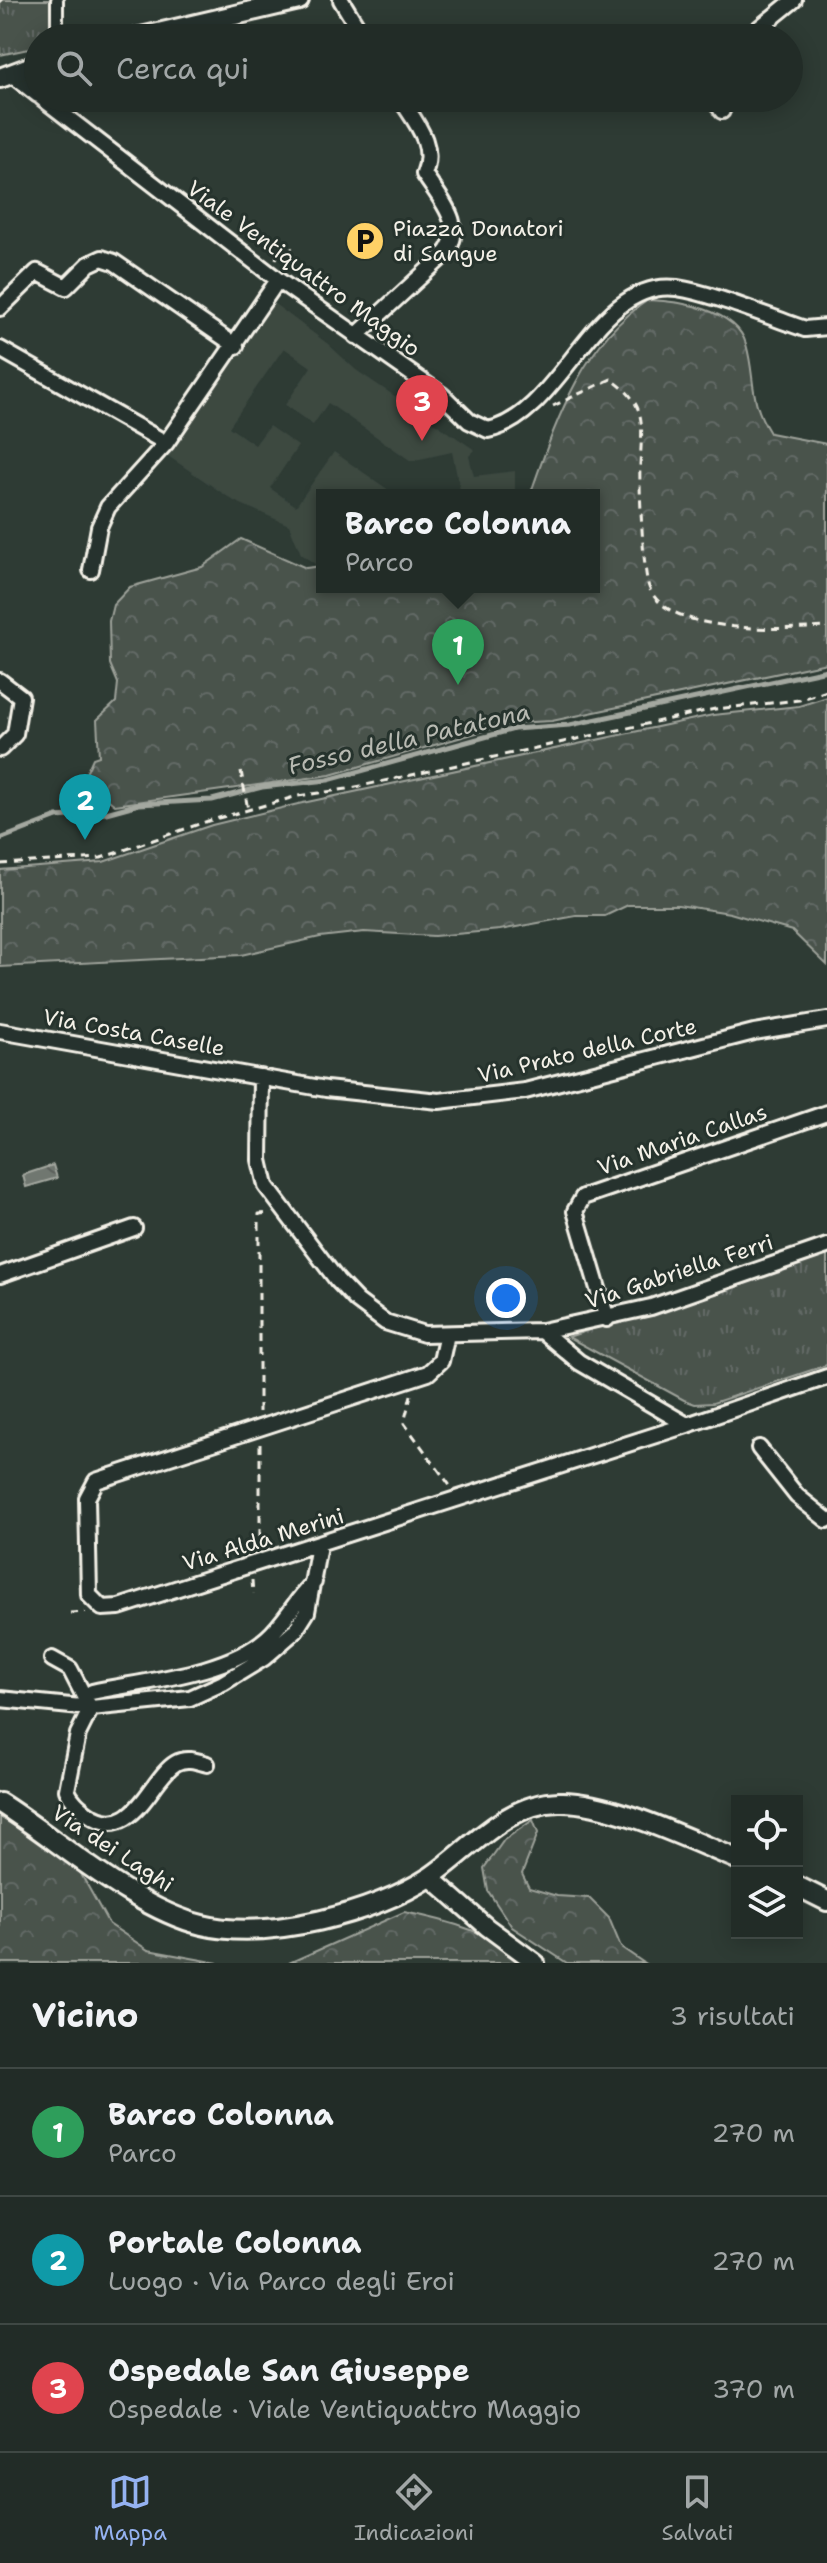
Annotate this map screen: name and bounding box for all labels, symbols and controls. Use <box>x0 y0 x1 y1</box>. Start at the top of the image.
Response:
search box <box>24 24 803 112</box>
icon: search <box>52 46 96 90</box>
text: Cerca qui <box>116 48 249 89</box>
street label: Viale Ventiquattro Maggio <box>181 174 426 363</box>
place label: Piazza Donatori di Sangue <box>393 214 564 268</box>
parking icon: Piazza Donatori di Sangue <box>344 220 386 262</box>
pin: 3 <box>396 375 448 441</box>
popup <box>316 489 600 593</box>
text: Barco Colonna <box>345 503 571 544</box>
text: Parco <box>345 544 414 579</box>
pin: 1 <box>432 619 484 685</box>
water label: Fosso della Patatona <box>285 696 533 782</box>
pin: 2 <box>59 774 111 840</box>
street label: Via Costa Caselle <box>41 1002 227 1063</box>
street label: Via Prato della Corte <box>475 1011 699 1090</box>
street label: Via Maria Callas <box>593 1097 771 1182</box>
street label: Via Gabriella Ferri <box>581 1227 777 1316</box>
your location <box>486 1278 526 1318</box>
street label: Via Alda Merini <box>179 1501 347 1578</box>
map controls <box>731 1795 803 1939</box>
button: locate <box>731 1795 803 1867</box>
street label: Via dei Laghi <box>46 1798 179 1899</box>
button: layers <box>731 1867 803 1939</box>
text: Vicino <box>32 1992 139 2038</box>
text: 3 risultati <box>670 1998 795 2033</box>
text: Barco Colonna <box>108 2094 334 2135</box>
text: 1 <box>52 2115 64 2150</box>
text: 270 m <box>712 2115 795 2150</box>
text: Parco <box>108 2135 177 2170</box>
text: Portale Colonna <box>108 2222 361 2263</box>
text: 2 <box>49 2243 67 2278</box>
text: 270 m <box>712 2243 795 2278</box>
text: Luogo · Via Parco degli Eroi <box>108 2263 455 2298</box>
text: Ospedale San Giuseppe <box>108 2350 470 2391</box>
text: 3 <box>49 2371 67 2406</box>
text: 370 m <box>712 2371 795 2406</box>
text: Ospedale · Viale Ventiquattro Maggio <box>108 2391 581 2426</box>
tab: Mappa <box>94 2470 167 2547</box>
tab: Indicazioni <box>354 2470 474 2547</box>
tab: Salvati <box>661 2470 733 2547</box>

